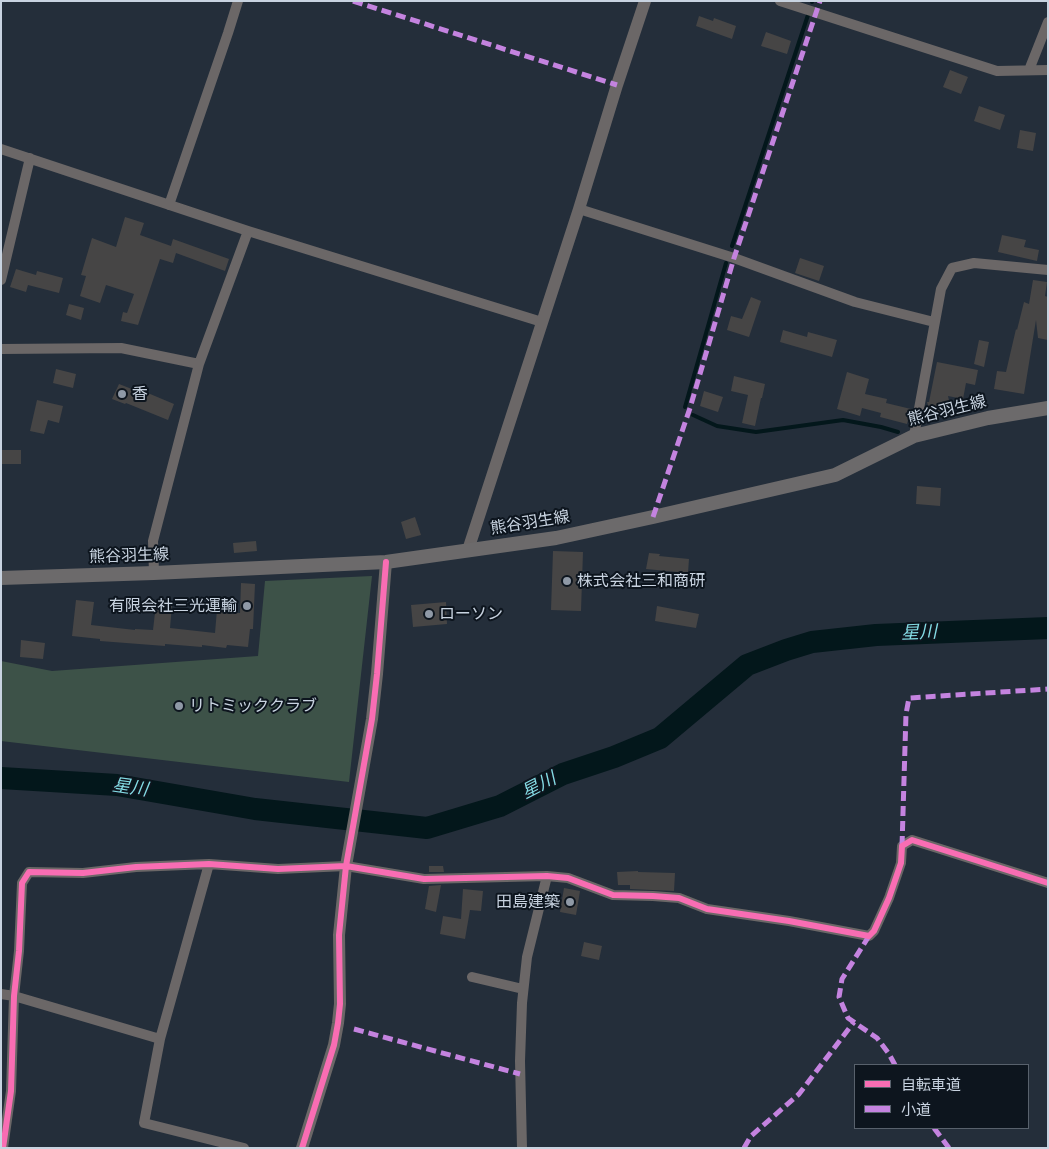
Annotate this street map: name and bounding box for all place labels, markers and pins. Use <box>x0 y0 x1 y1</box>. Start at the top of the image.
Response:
place label: 香 <box>132 384 148 404</box>
marker: 香 <box>116 388 128 400</box>
place label: 株式会社三和商研 <box>577 571 705 591</box>
marker: 株式会社三和商研 <box>561 575 573 587</box>
place label: 有限会社三光運輸 <box>109 596 237 616</box>
marker: 有限会社三光運輸 <box>241 600 253 612</box>
place label: ローソン <box>439 604 503 624</box>
marker: ローソン <box>423 608 435 620</box>
place label: リトミッククラブ <box>189 696 317 716</box>
marker: リトミッククラブ <box>173 700 185 712</box>
place label: 田島建築 <box>496 892 560 912</box>
marker: 田島建築 <box>564 896 576 908</box>

